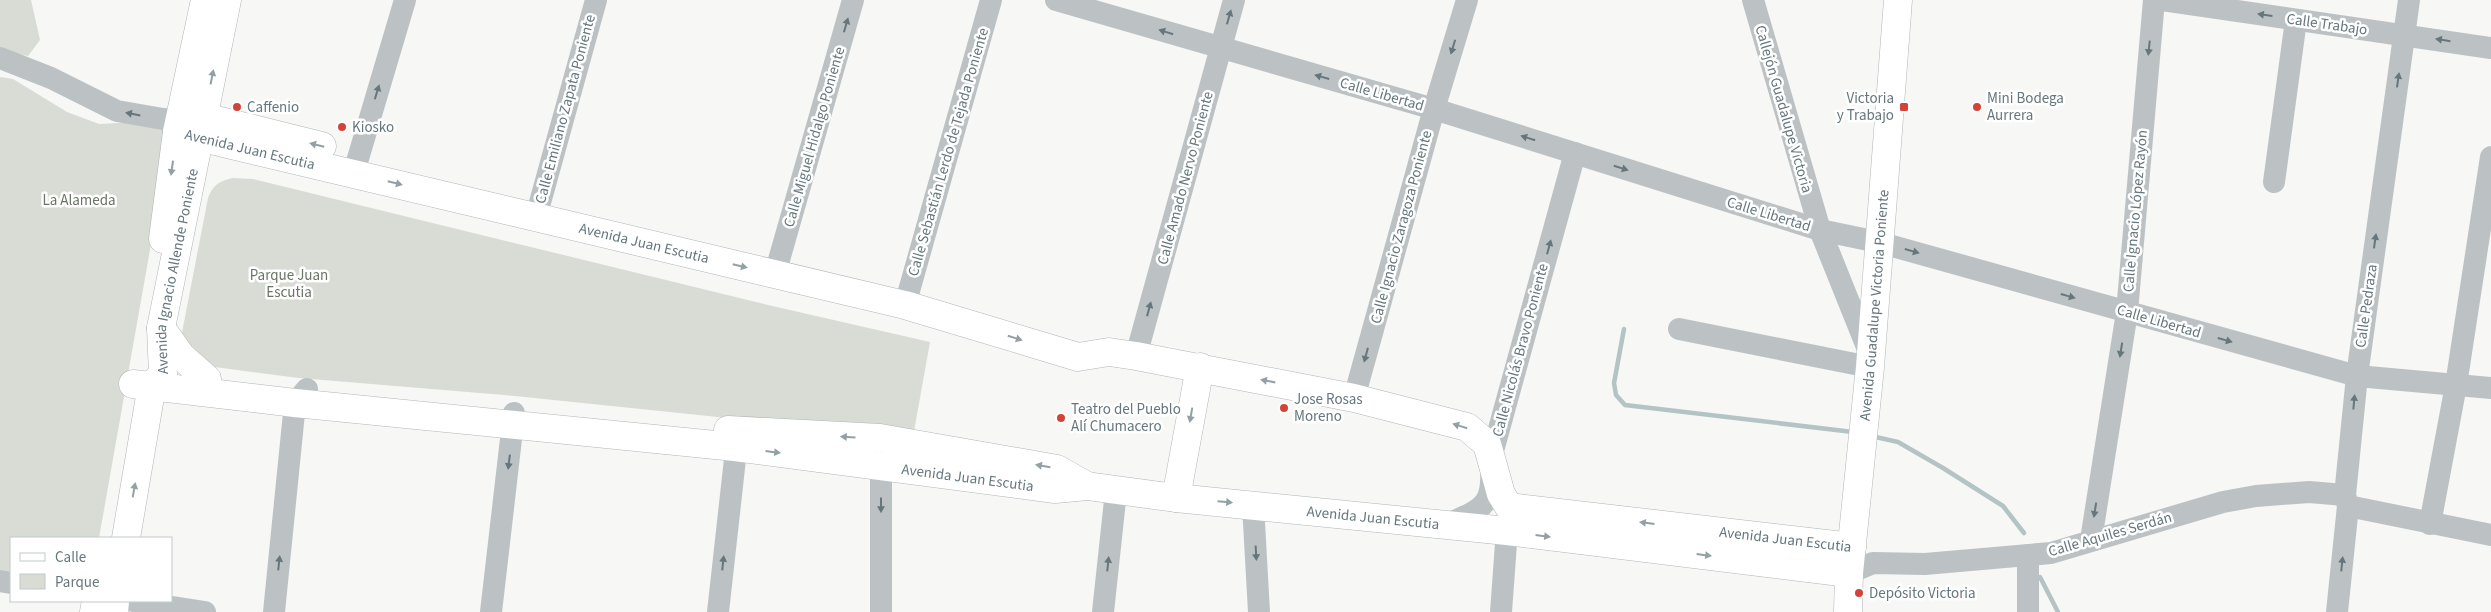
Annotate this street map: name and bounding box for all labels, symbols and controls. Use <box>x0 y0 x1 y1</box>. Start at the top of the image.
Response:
street label: Calle Trabajo <box>2285 8 2369 41</box>
one-way arrow <box>1225 9 1233 24</box>
one-way arrow <box>2256 11 2272 19</box>
street label: Calle Emiliano Zapata Poniente <box>530 12 601 206</box>
one-way arrow <box>842 17 850 32</box>
street label: Callejón Guadalupe Victoria <box>1750 23 1818 195</box>
street label: Calle Sebastián Lerdo de Tejada Poniente <box>903 26 994 279</box>
one-way arrow <box>1159 28 1174 36</box>
one-way arrow <box>2435 36 2451 44</box>
one-way arrow <box>1448 39 1456 54</box>
one-way arrow <box>2145 41 2153 57</box>
street label: Calle Miguel Hidalgo Poniente <box>779 45 850 230</box>
one-way arrow <box>208 68 216 84</box>
street label: Calle Libertad <box>1337 72 1426 117</box>
one-way arrow <box>2394 72 2402 88</box>
one-way arrow <box>1315 73 1330 81</box>
one-way arrow <box>373 84 381 99</box>
place label: Victoria y Trabajo <box>1837 88 1894 126</box>
place label: Mini Bodega Aurrera <box>1987 88 2064 126</box>
street label: Calle Amado Nervo Poniente <box>1152 89 1219 267</box>
place label: Caffenio <box>247 97 299 118</box>
marker: Caffenio <box>231 101 243 113</box>
marker: Victoria y Trabajo <box>1898 101 1910 113</box>
marker: Mini Bodega Aurrera <box>1971 101 1983 113</box>
one-way arrow <box>124 110 140 118</box>
place label: Kiosko <box>352 117 394 138</box>
marker: Kiosko <box>336 121 348 133</box>
street label: Avenida Juan Escutia <box>183 124 317 175</box>
street label: Calle Ignacio Zaragoza Poniente <box>1366 128 1437 326</box>
street label: Calle Ignacio López Rayón <box>2118 129 2153 293</box>
one-way arrow <box>1521 134 1536 142</box>
one-way arrow <box>310 141 325 149</box>
one-way arrow <box>168 160 176 176</box>
one-way arrow <box>1614 164 1629 172</box>
street label: Avenida Ignacio Allende Poniente <box>151 167 204 375</box>
one-way arrow <box>387 179 402 187</box>
street label: Avenida Guadalupe Victoria Poniente <box>1855 189 1894 422</box>
park label: La Alameda <box>42 190 116 211</box>
street label: Calle Libertad <box>1724 192 1813 237</box>
street label: Avenida Juan Escutia <box>577 218 711 269</box>
one-way arrow <box>2372 233 2380 249</box>
one-way arrow <box>1545 239 1553 255</box>
one-way arrow <box>1904 248 1919 256</box>
street label: Calle Nicolás Bravo Poniente <box>1487 261 1554 439</box>
one-way arrow <box>732 262 747 270</box>
street label: Calle Pedraza <box>2350 263 2383 349</box>
park label: Parque Juan Escutia <box>250 265 328 303</box>
one-way arrow <box>2061 292 2076 300</box>
street label: Calle Libertad <box>2114 299 2203 344</box>
one-way arrow <box>1145 301 1153 316</box>
one-way arrow <box>1008 335 1023 343</box>
one-way arrow <box>2217 336 2232 344</box>
one-way arrow <box>2117 342 2125 358</box>
one-way arrow <box>1361 347 1369 362</box>
one-way arrow <box>1260 377 1275 385</box>
place label: Jose Rosas Moreno <box>1294 389 1363 427</box>
one-way arrow <box>2350 394 2358 410</box>
place label: Teatro del Pueblo Alí Chumacero <box>1071 399 1181 437</box>
marker: Jose Rosas Moreno <box>1278 402 1290 414</box>
one-way arrow <box>1186 408 1194 424</box>
marker: Teatro del Pueblo Alí Chumacero <box>1055 412 1067 424</box>
one-way arrow <box>1452 421 1467 429</box>
one-way arrow <box>840 432 856 440</box>
one-way arrow <box>766 449 782 457</box>
one-way arrow <box>505 454 513 470</box>
street label: Avenida Juan Escutia <box>900 459 1035 497</box>
one-way arrow <box>1035 462 1051 470</box>
one-way arrow <box>130 482 138 498</box>
one-way arrow <box>877 497 885 513</box>
one-way arrow <box>1217 499 1233 507</box>
street label: Avenida Juan Escutia <box>1306 501 1440 535</box>
one-way arrow <box>2091 502 2099 518</box>
street label: Calle Aquiles Serdán <box>2046 507 2174 562</box>
one-way arrow <box>1639 519 1655 527</box>
street label: Avenida Juan Escutia <box>1718 522 1853 558</box>
one-way arrow <box>1535 532 1551 540</box>
legend <box>10 537 172 602</box>
one-way arrow <box>1253 546 1261 562</box>
text: Calle <box>55 547 86 568</box>
one-way arrow <box>1696 552 1712 560</box>
one-way arrow <box>275 555 283 571</box>
one-way arrow <box>719 555 727 571</box>
one-way arrow <box>1104 555 1112 571</box>
one-way arrow <box>2338 555 2346 571</box>
text: Parque <box>55 572 99 593</box>
place label: Depósito Victoria <box>1869 583 1976 604</box>
marker: Depósito Victoria <box>1853 587 1865 599</box>

